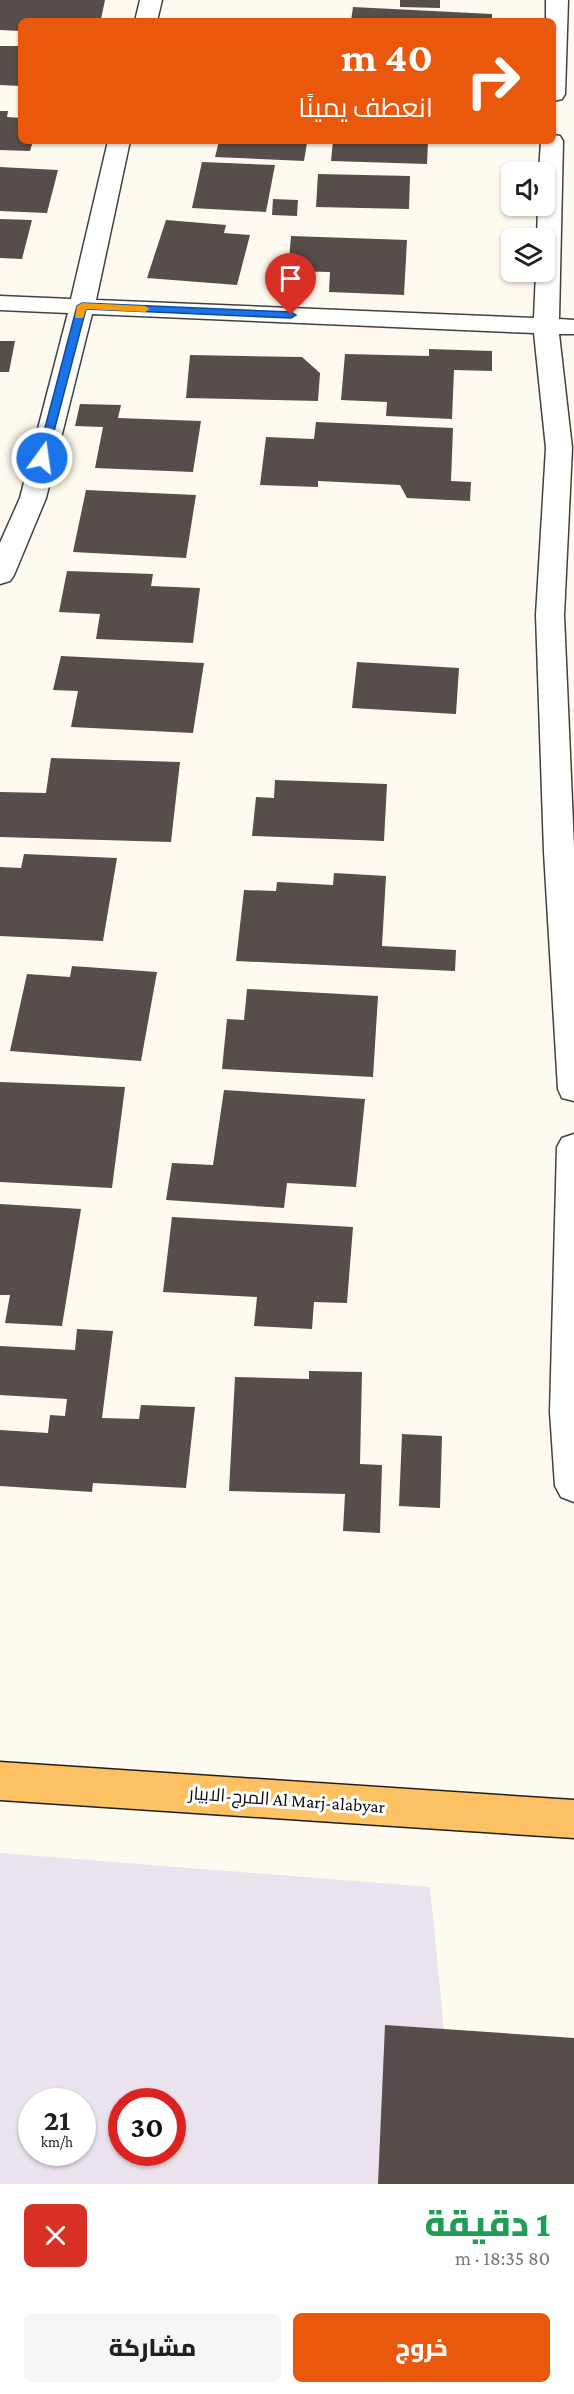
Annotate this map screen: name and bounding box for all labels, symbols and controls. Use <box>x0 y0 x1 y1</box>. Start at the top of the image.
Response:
text: 40 m <box>341 33 433 80</box>
icon: right <box>454 42 532 120</box>
text: انعطف يمينًا <box>298 93 433 123</box>
map controls <box>501 162 555 282</box>
button: sound <box>501 162 555 216</box>
button: layers <box>501 228 555 282</box>
pin <box>265 253 316 315</box>
icon: arrive <box>274 262 307 295</box>
position arrow <box>10 426 74 490</box>
street label: المرج-الابيار Al Marj-alabyar <box>187 1783 386 1819</box>
speed limit sign: 30 <box>108 2088 186 2166</box>
text: 21 <box>44 2103 70 2136</box>
text: km/h <box>41 2134 73 2150</box>
button: close <box>24 2204 87 2267</box>
text: 1 دقيقة <box>424 2204 550 2244</box>
text: 80 m · 18:35 <box>455 2247 550 2269</box>
button: مشاركة <box>24 2313 281 2382</box>
button: خروج <box>293 2313 550 2382</box>

